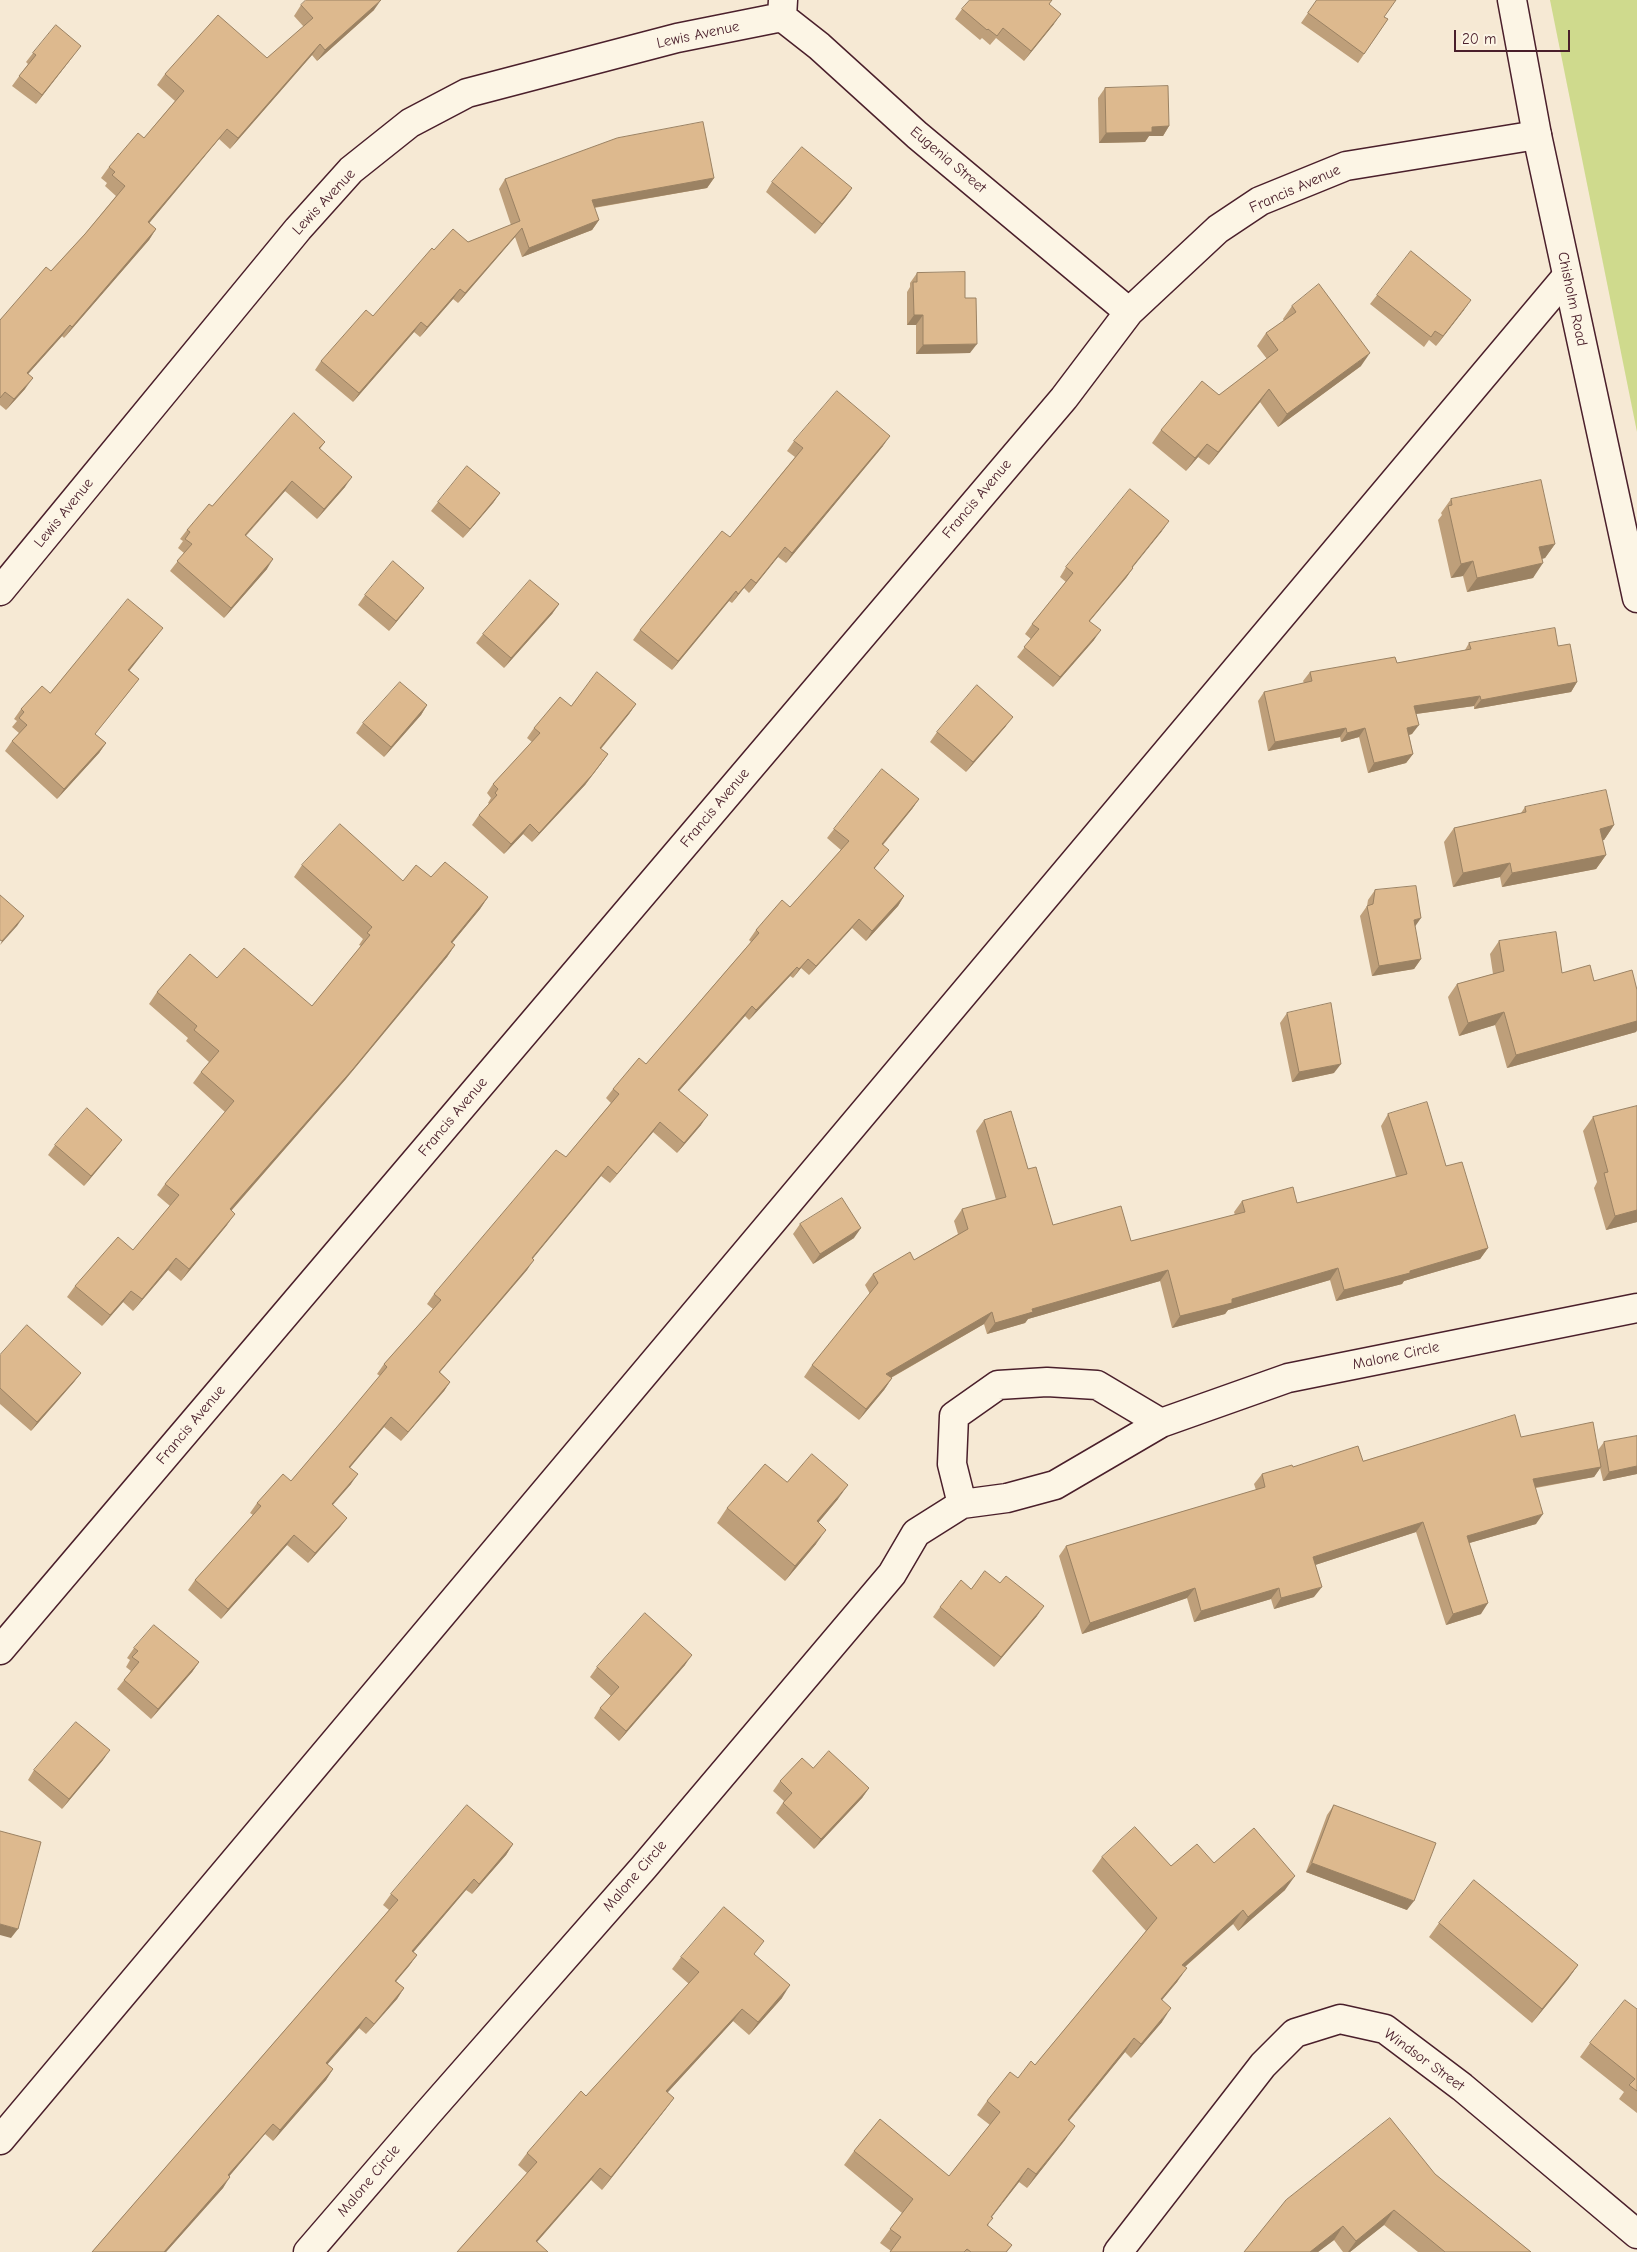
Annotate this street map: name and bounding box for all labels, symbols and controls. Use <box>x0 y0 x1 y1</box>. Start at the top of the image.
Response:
street label: Lewis Avenue <box>655 17 741 53</box>
scale bar <box>1457 20 1573 52</box>
text: 20 m <box>1462 30 1496 48</box>
street label: Eugenia Street <box>906 123 990 197</box>
street label: Francis Avenue <box>1247 161 1343 217</box>
street label: Lewis Avenue <box>289 165 359 239</box>
street label: Chisholm Road <box>1553 250 1591 348</box>
street label: Francis Avenue <box>939 456 1015 542</box>
street label: Lewis Avenue <box>31 475 97 551</box>
street label: Francis Avenue <box>677 765 753 851</box>
street label: Francis Avenue <box>415 1074 491 1160</box>
street label: Malone Circle <box>1351 1338 1441 1374</box>
street label: Francis Avenue <box>153 1382 229 1468</box>
street label: Malone Circle <box>599 1837 671 1915</box>
street label: Windsor Street <box>1380 2025 1468 2095</box>
street label: Malone Circle <box>334 2141 404 2221</box>

